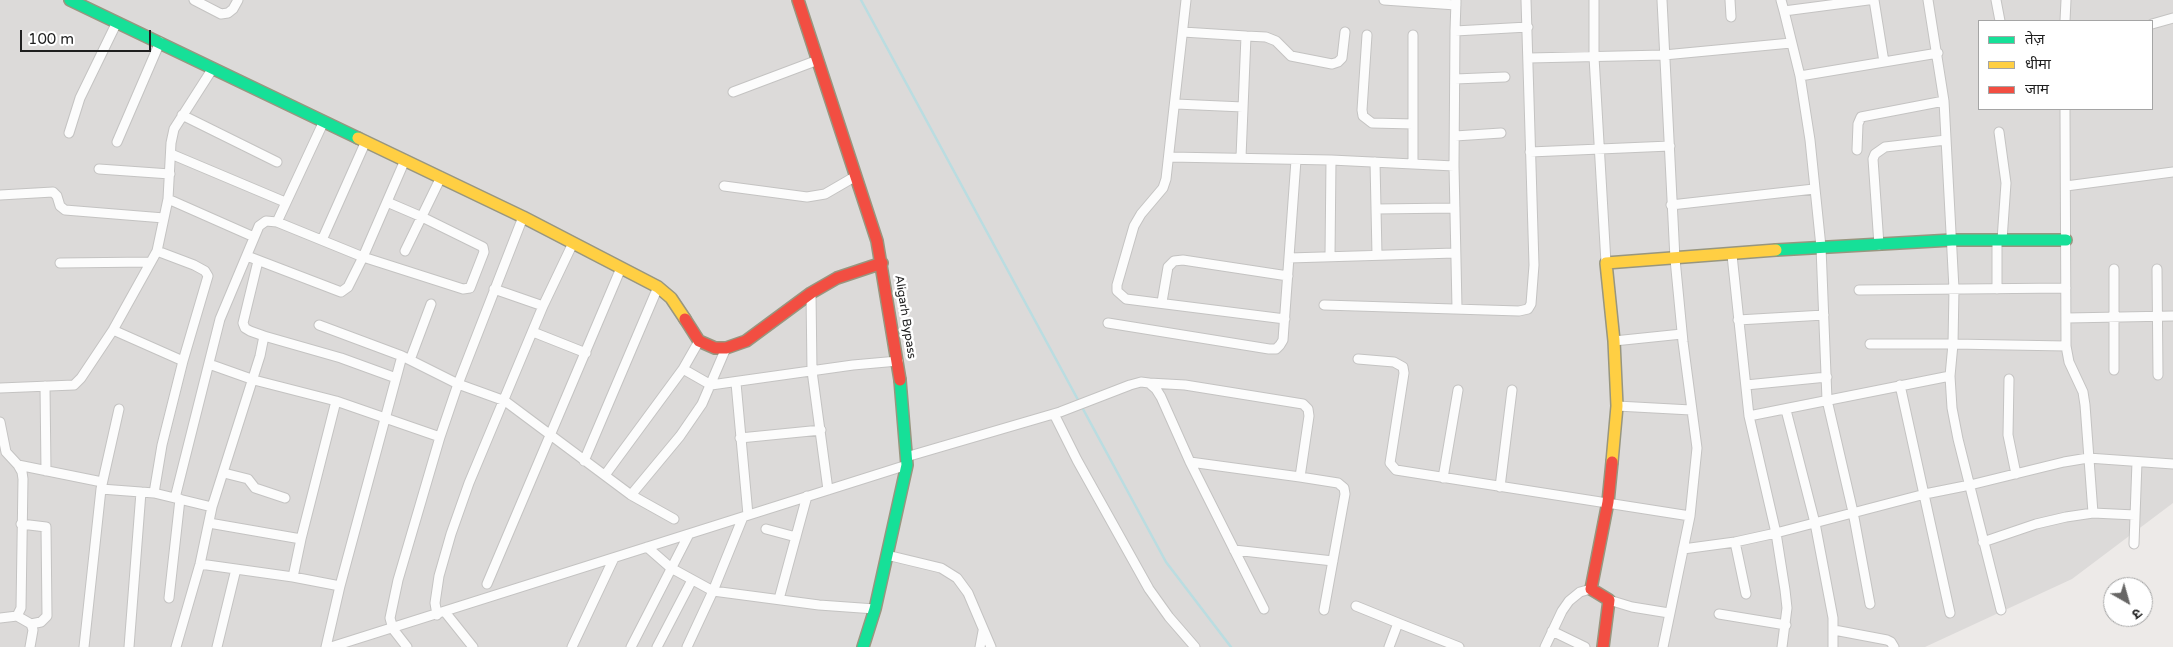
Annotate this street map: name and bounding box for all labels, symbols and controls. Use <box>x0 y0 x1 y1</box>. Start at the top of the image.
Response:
scale bar <box>22 20 154 52</box>
legend <box>1978 20 2153 110</box>
text: 100 m <box>28 30 74 48</box>
text: तेज़ <box>2025 30 2045 48</box>
text: धीमा <box>2025 55 2051 73</box>
text: जाम <box>2025 80 2049 98</box>
street label: Aligarh Bypass <box>891 274 919 360</box>
north arrow <box>2103 577 2153 627</box>
text: उ <box>2128 604 2145 623</box>

